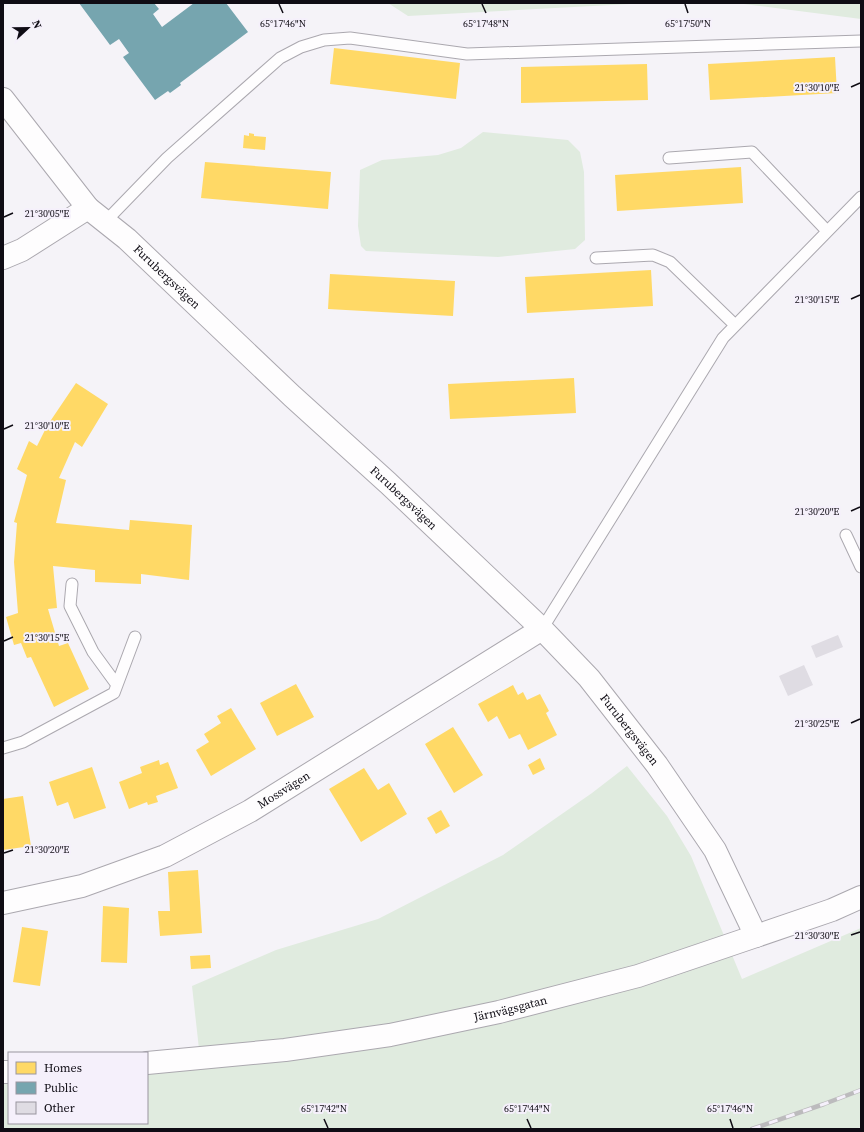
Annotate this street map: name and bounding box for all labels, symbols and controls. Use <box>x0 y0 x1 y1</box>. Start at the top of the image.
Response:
north arrow <box>8 8 48 48</box>
text: 65°17'46"N <box>260 17 306 30</box>
text: 65°17'48"N <box>463 17 509 30</box>
text: 65°17'50"N <box>665 17 711 30</box>
text: N <box>28 18 45 31</box>
text: 21°30'10"E <box>795 81 839 94</box>
text: 21°30'05"E <box>25 207 69 220</box>
street label: Furubergsvägen <box>130 241 204 313</box>
text: 21°30'15"E <box>795 293 839 306</box>
text: 21°30'10"E <box>25 419 69 432</box>
street label: Furubergsvägen <box>367 463 441 533</box>
text: 21°30'20"E <box>795 505 839 518</box>
text: 21°30'15"E <box>25 631 69 644</box>
street label: Furubergsvägen <box>596 691 662 769</box>
text: 21°30'25"E <box>795 717 839 730</box>
street label: Mossvägen <box>254 768 313 812</box>
text: 21°30'20"E <box>25 843 69 856</box>
text: 21°30'30"E <box>795 929 839 942</box>
street label: Järnvägsgatan <box>471 992 549 1025</box>
legend <box>8 1052 148 1124</box>
text: Homes <box>44 1060 82 1076</box>
text: Public <box>44 1080 78 1096</box>
text: Other <box>44 1100 75 1116</box>
text: 65°17'42"N <box>301 1102 347 1115</box>
text: 65°17'44"N <box>504 1102 550 1115</box>
text: 65°17'46"N <box>707 1102 753 1115</box>

